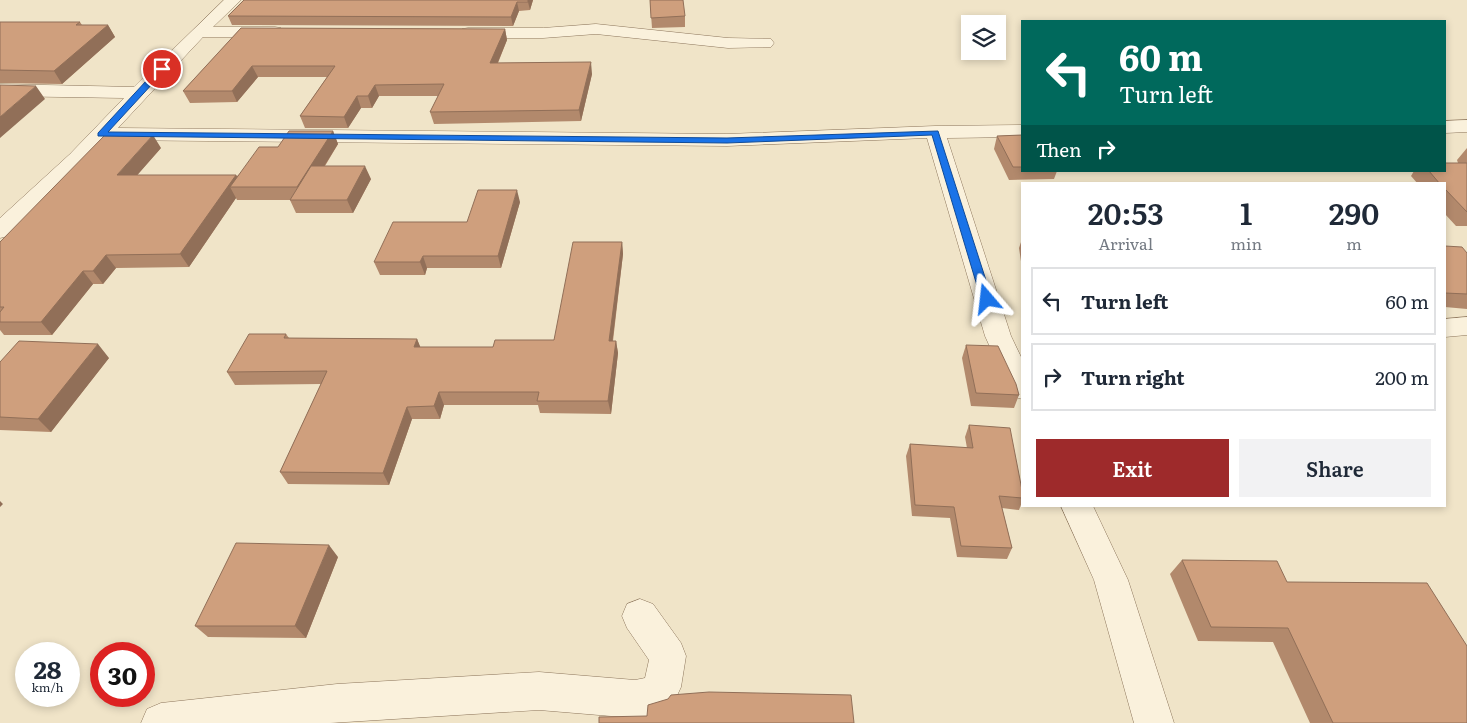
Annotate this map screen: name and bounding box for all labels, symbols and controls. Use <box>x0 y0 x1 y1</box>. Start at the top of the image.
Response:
map controls <box>961 15 1006 60</box>
button: layers <box>961 15 1006 60</box>
text: 60 m <box>1119 30 1203 82</box>
icon: left <box>1036 40 1101 105</box>
pin <box>141 48 183 90</box>
icon: arrive <box>148 55 176 83</box>
text: Turn left <box>1119 77 1213 110</box>
text: Then <box>1036 135 1082 163</box>
icon: right <box>1092 135 1120 163</box>
text: 20:53 <box>1088 190 1164 234</box>
text: 1 <box>1240 190 1252 234</box>
text: 290 <box>1329 190 1379 234</box>
text: Arrival <box>1098 231 1153 255</box>
text: min <box>1231 231 1262 255</box>
text: m <box>1346 231 1362 255</box>
position arrow <box>960 272 1012 324</box>
icon: left <box>1038 287 1066 315</box>
text: Turn left <box>1081 287 1168 315</box>
text: 60 m <box>1386 287 1429 315</box>
icon: right <box>1038 363 1066 391</box>
text: Turn right <box>1081 363 1185 391</box>
text: 200 m <box>1375 363 1429 391</box>
button: Exit <box>1036 439 1229 497</box>
button: Share <box>1239 439 1431 497</box>
speed limit sign: 30 <box>90 642 155 707</box>
text: 28 <box>33 650 62 687</box>
text: km/h <box>32 678 63 696</box>

